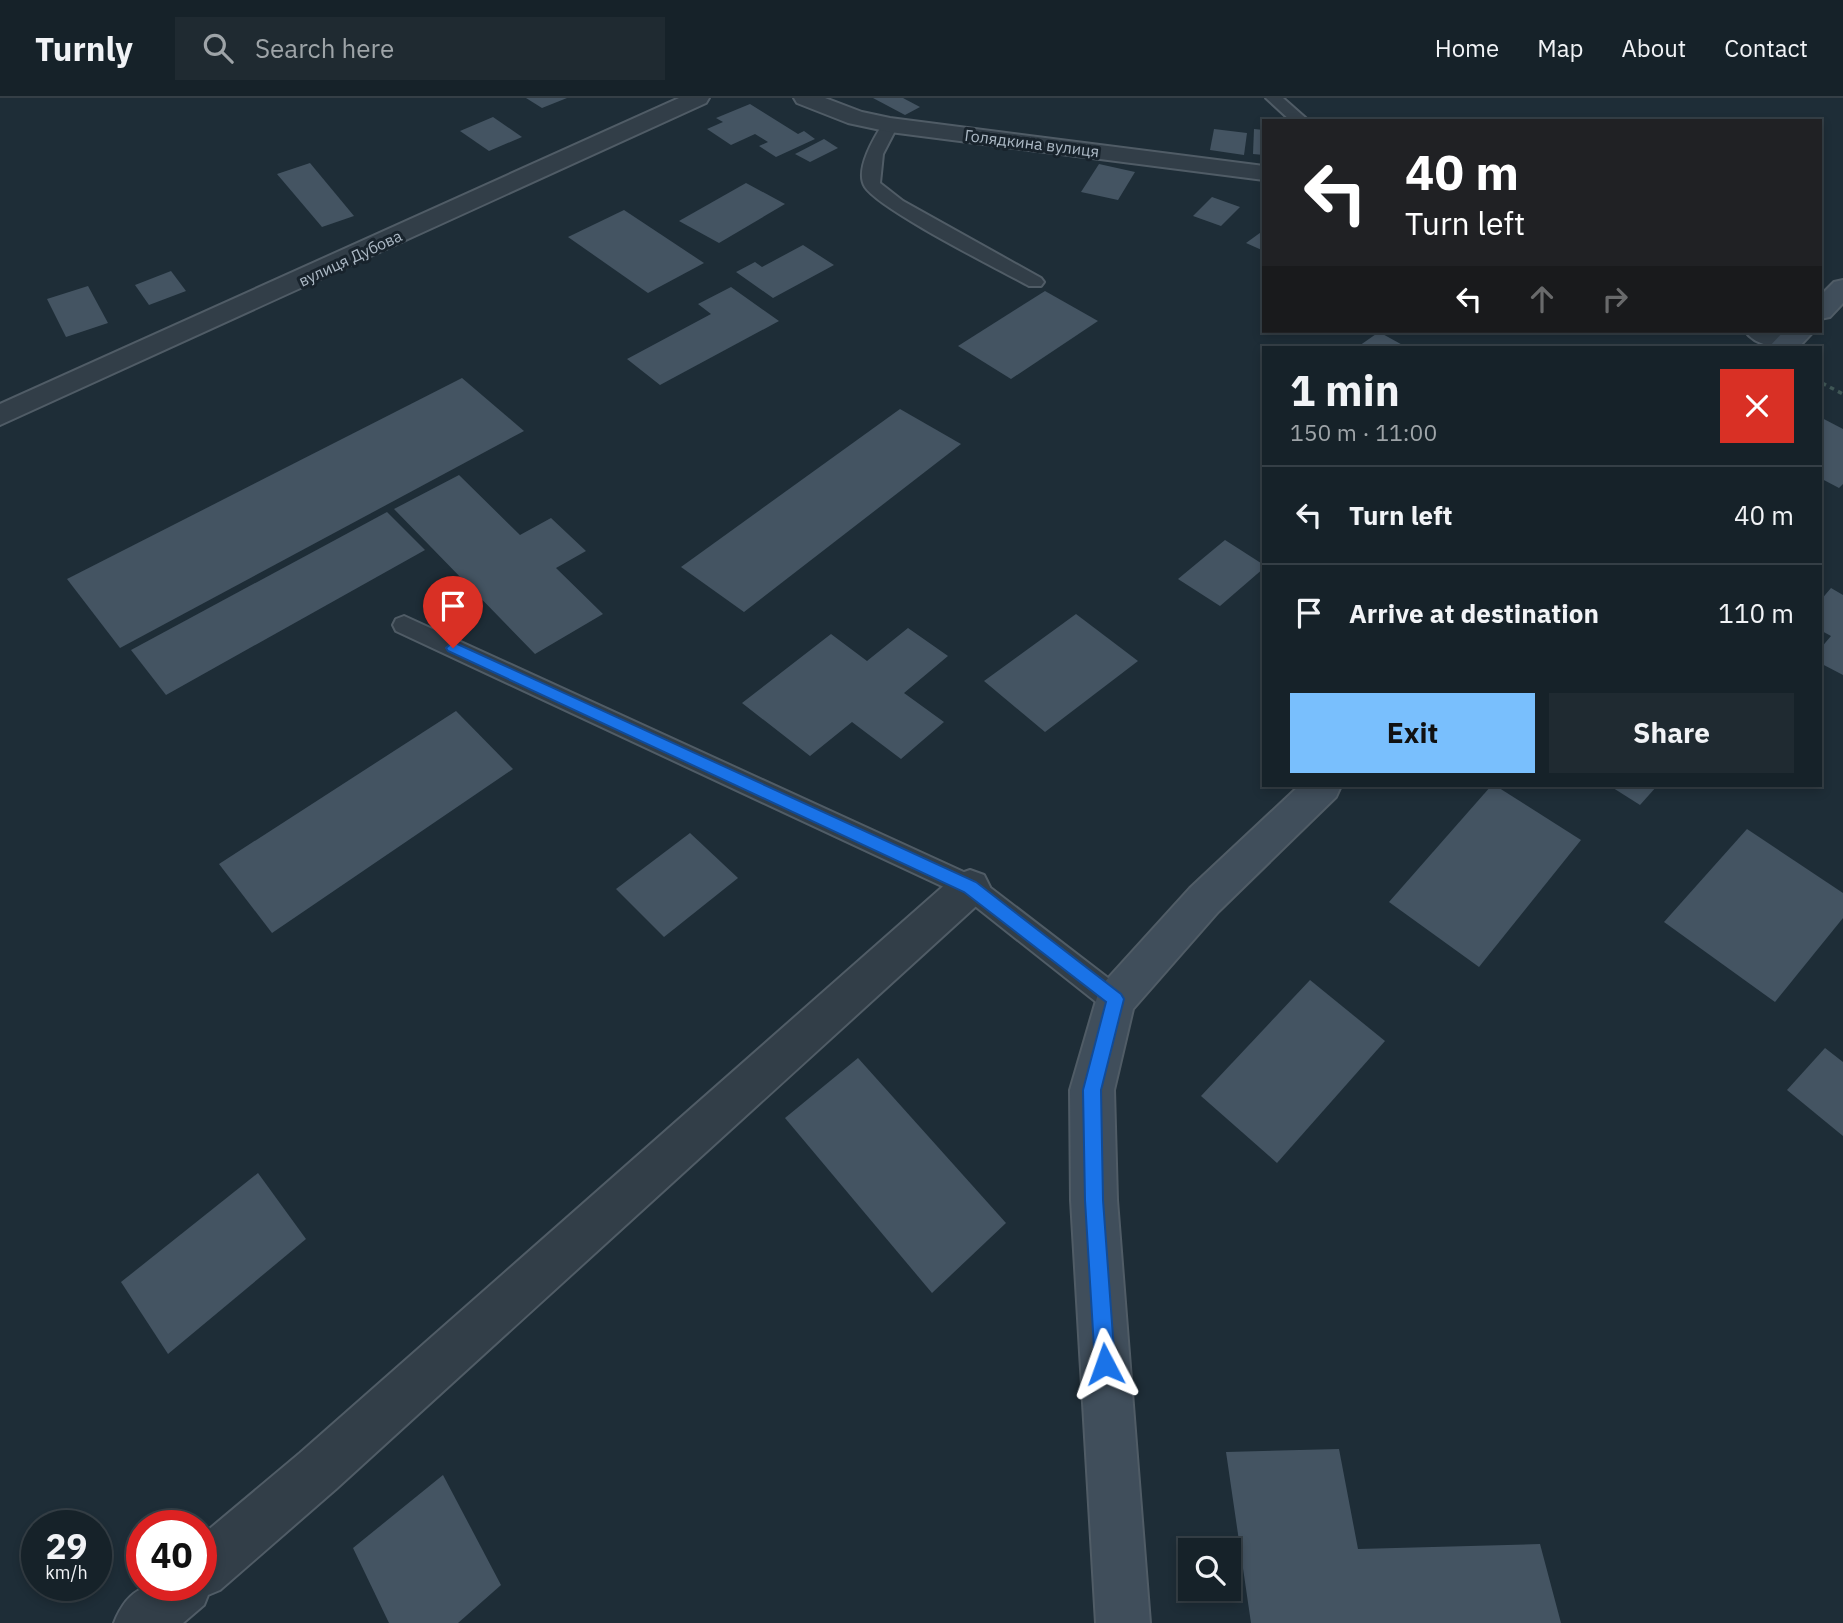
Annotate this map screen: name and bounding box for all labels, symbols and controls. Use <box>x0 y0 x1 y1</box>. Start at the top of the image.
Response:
search box <box>175 17 665 80</box>
text: Turnly <box>35 27 133 70</box>
icon: search <box>199 29 237 67</box>
text: Search here <box>255 31 394 65</box>
text: Home <box>1435 32 1499 64</box>
text: Map <box>1537 32 1583 64</box>
text: About <box>1621 32 1686 64</box>
text: Contact <box>1724 32 1808 64</box>
street label: Голядкина вулиця <box>964 125 1100 161</box>
text: 40 m <box>1405 140 1519 203</box>
icon: left <box>1290 147 1381 238</box>
text: Turn left <box>1405 202 1525 244</box>
street label: вулиця Дубова <box>295 225 405 291</box>
icon: left <box>1450 280 1488 318</box>
icon: ahead <box>1523 280 1561 318</box>
icon: right <box>1596 280 1634 318</box>
text: 1 min <box>1290 363 1400 418</box>
button: close <box>1720 369 1794 443</box>
text: 150 m · 11:00 <box>1290 417 1437 447</box>
icon: left <box>1290 496 1328 534</box>
text: Turn left <box>1349 498 1452 532</box>
text: 40 m <box>1734 498 1794 532</box>
pin <box>423 576 483 648</box>
icon: arrive <box>434 587 472 625</box>
icon: arrive <box>1290 594 1328 632</box>
text: Arrive at destination <box>1349 596 1599 630</box>
text: 110 m <box>1718 596 1794 630</box>
button: Exit <box>1290 693 1535 773</box>
button: Share <box>1549 693 1794 773</box>
position arrow <box>1068 1327 1142 1401</box>
speed limit sign: 40 <box>126 1510 217 1601</box>
text: 29 <box>45 1523 88 1569</box>
map controls <box>1178 1538 1241 1601</box>
button: search <box>1178 1538 1241 1601</box>
text: km/h <box>45 1561 88 1584</box>

